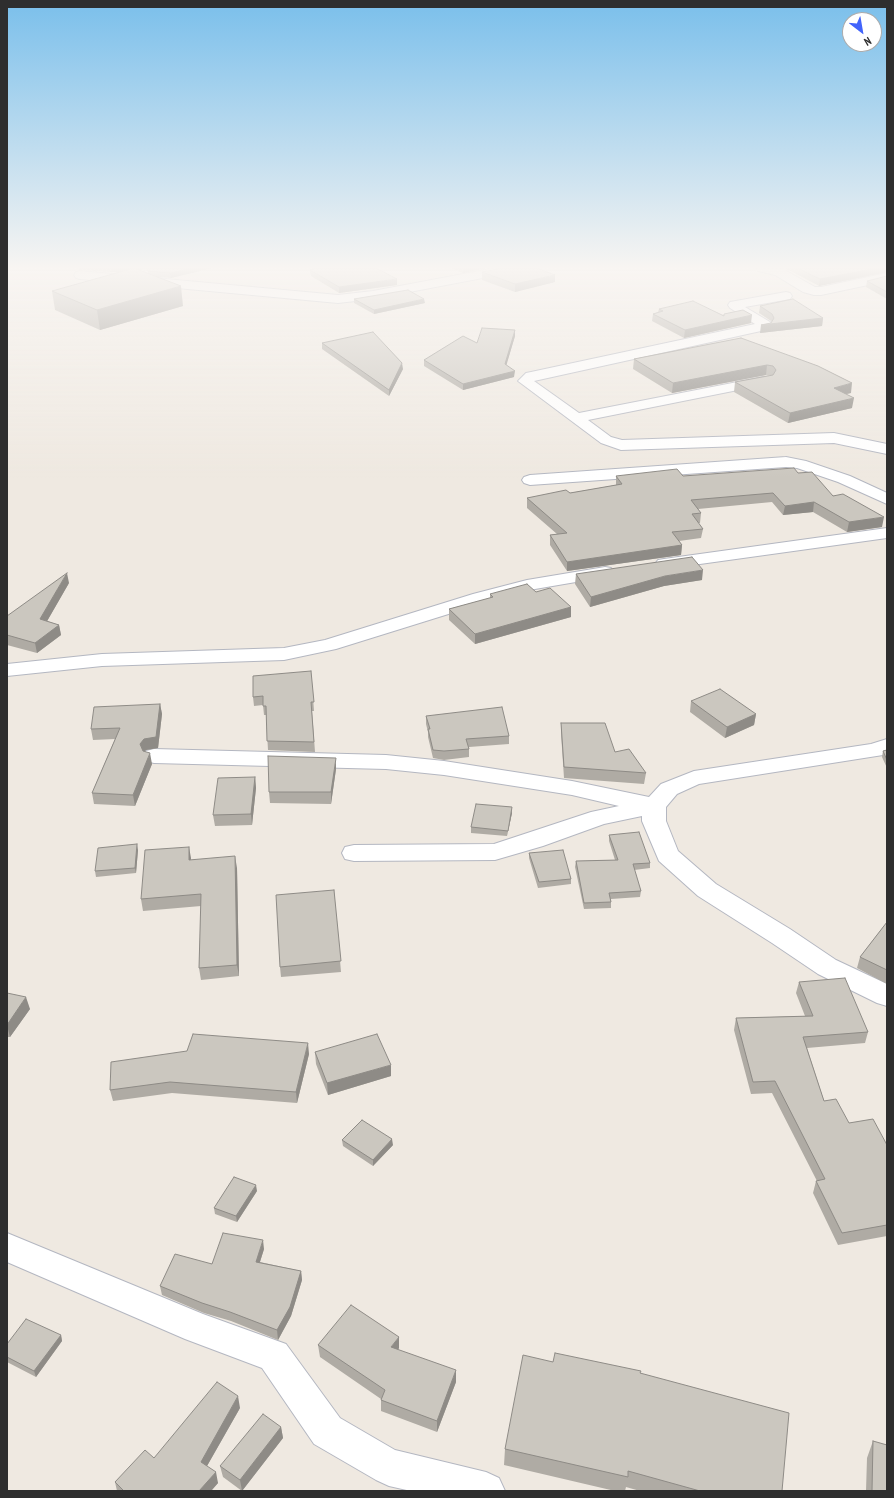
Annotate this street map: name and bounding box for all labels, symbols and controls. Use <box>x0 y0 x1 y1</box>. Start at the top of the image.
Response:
north arrow <box>842 12 882 52</box>
text: N <box>862 34 874 49</box>

